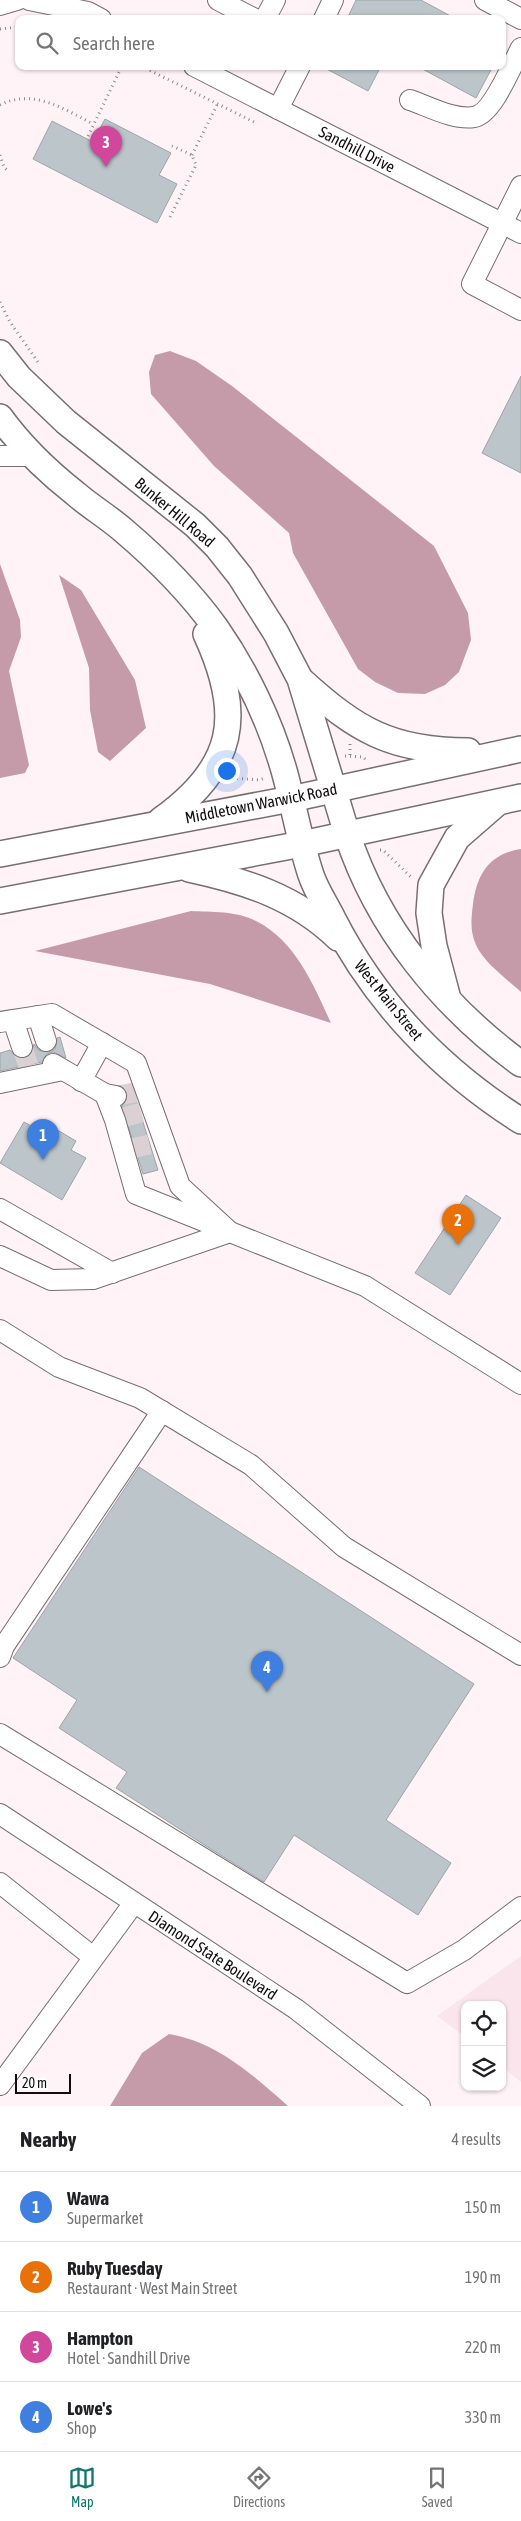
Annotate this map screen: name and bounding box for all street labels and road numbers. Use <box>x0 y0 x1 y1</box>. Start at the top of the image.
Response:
street label: Sandhill Drive <box>316 122 398 176</box>
street label: Bunker Hill Road <box>132 474 218 550</box>
street label: Middletown Warwick Road <box>183 779 339 827</box>
street label: West Main Street <box>351 956 427 1044</box>
street label: Diamond State Boulevard <box>145 1907 281 2003</box>

